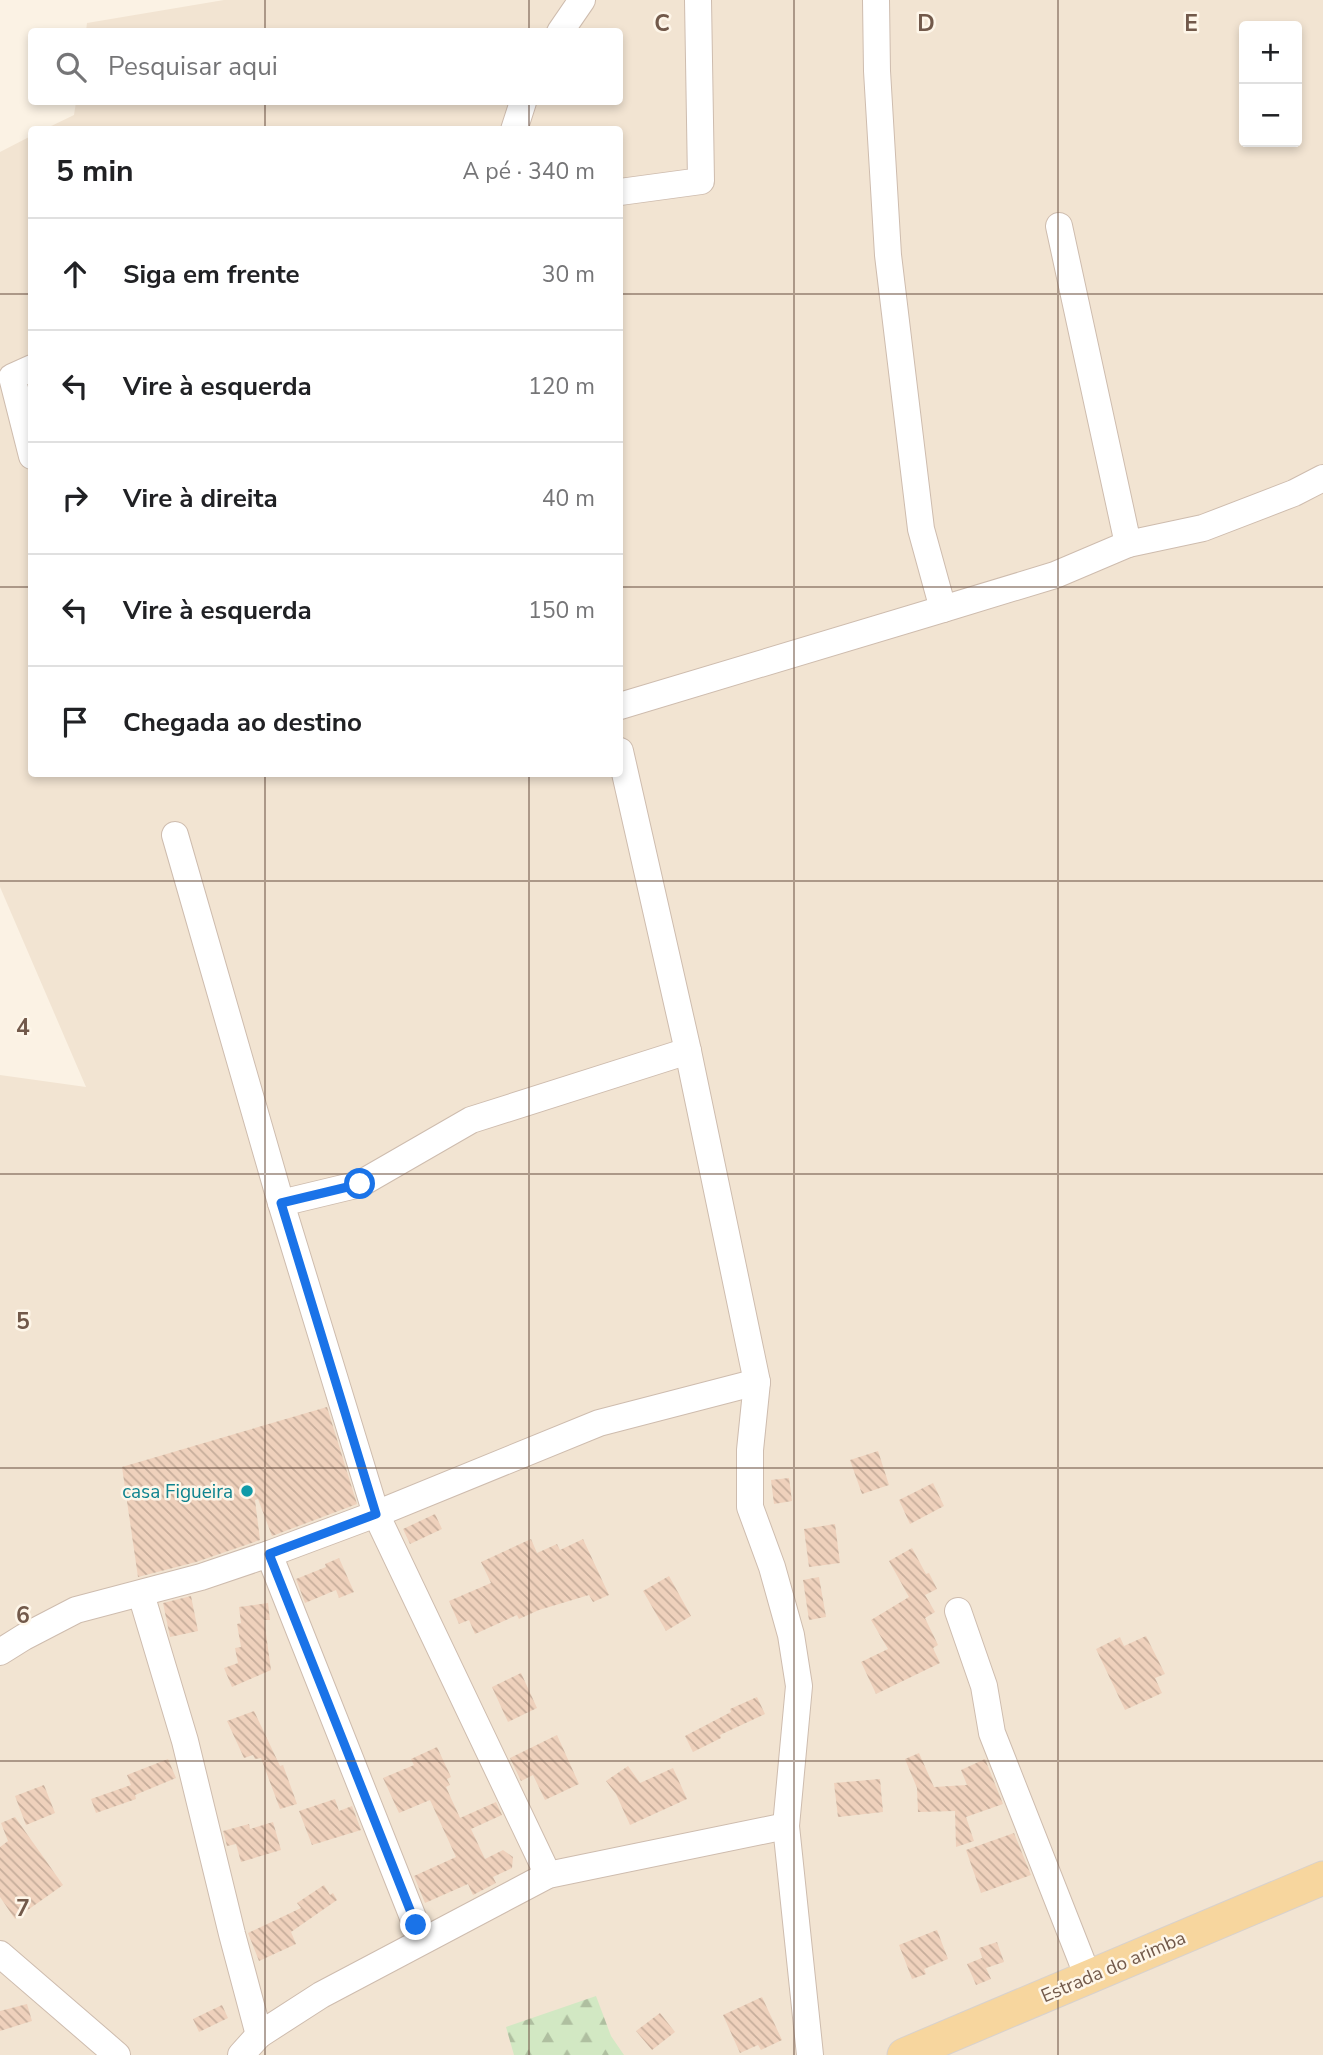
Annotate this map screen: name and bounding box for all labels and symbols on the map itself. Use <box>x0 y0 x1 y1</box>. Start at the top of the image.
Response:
text: C <box>654 8 670 39</box>
text: D <box>917 8 935 39</box>
text: E <box>1184 8 1198 39</box>
text: 4 <box>16 1012 30 1043</box>
route start <box>344 1168 375 1199</box>
text: 5 <box>16 1306 30 1337</box>
place label: casa Figueira <box>122 1479 233 1505</box>
marker: casa Figueira <box>239 1483 255 1499</box>
text: 6 <box>16 1600 30 1631</box>
text: 7 <box>16 1893 30 1924</box>
route end <box>400 1909 431 1940</box>
street label: Estrada do arimba <box>1037 1925 1190 2009</box>

